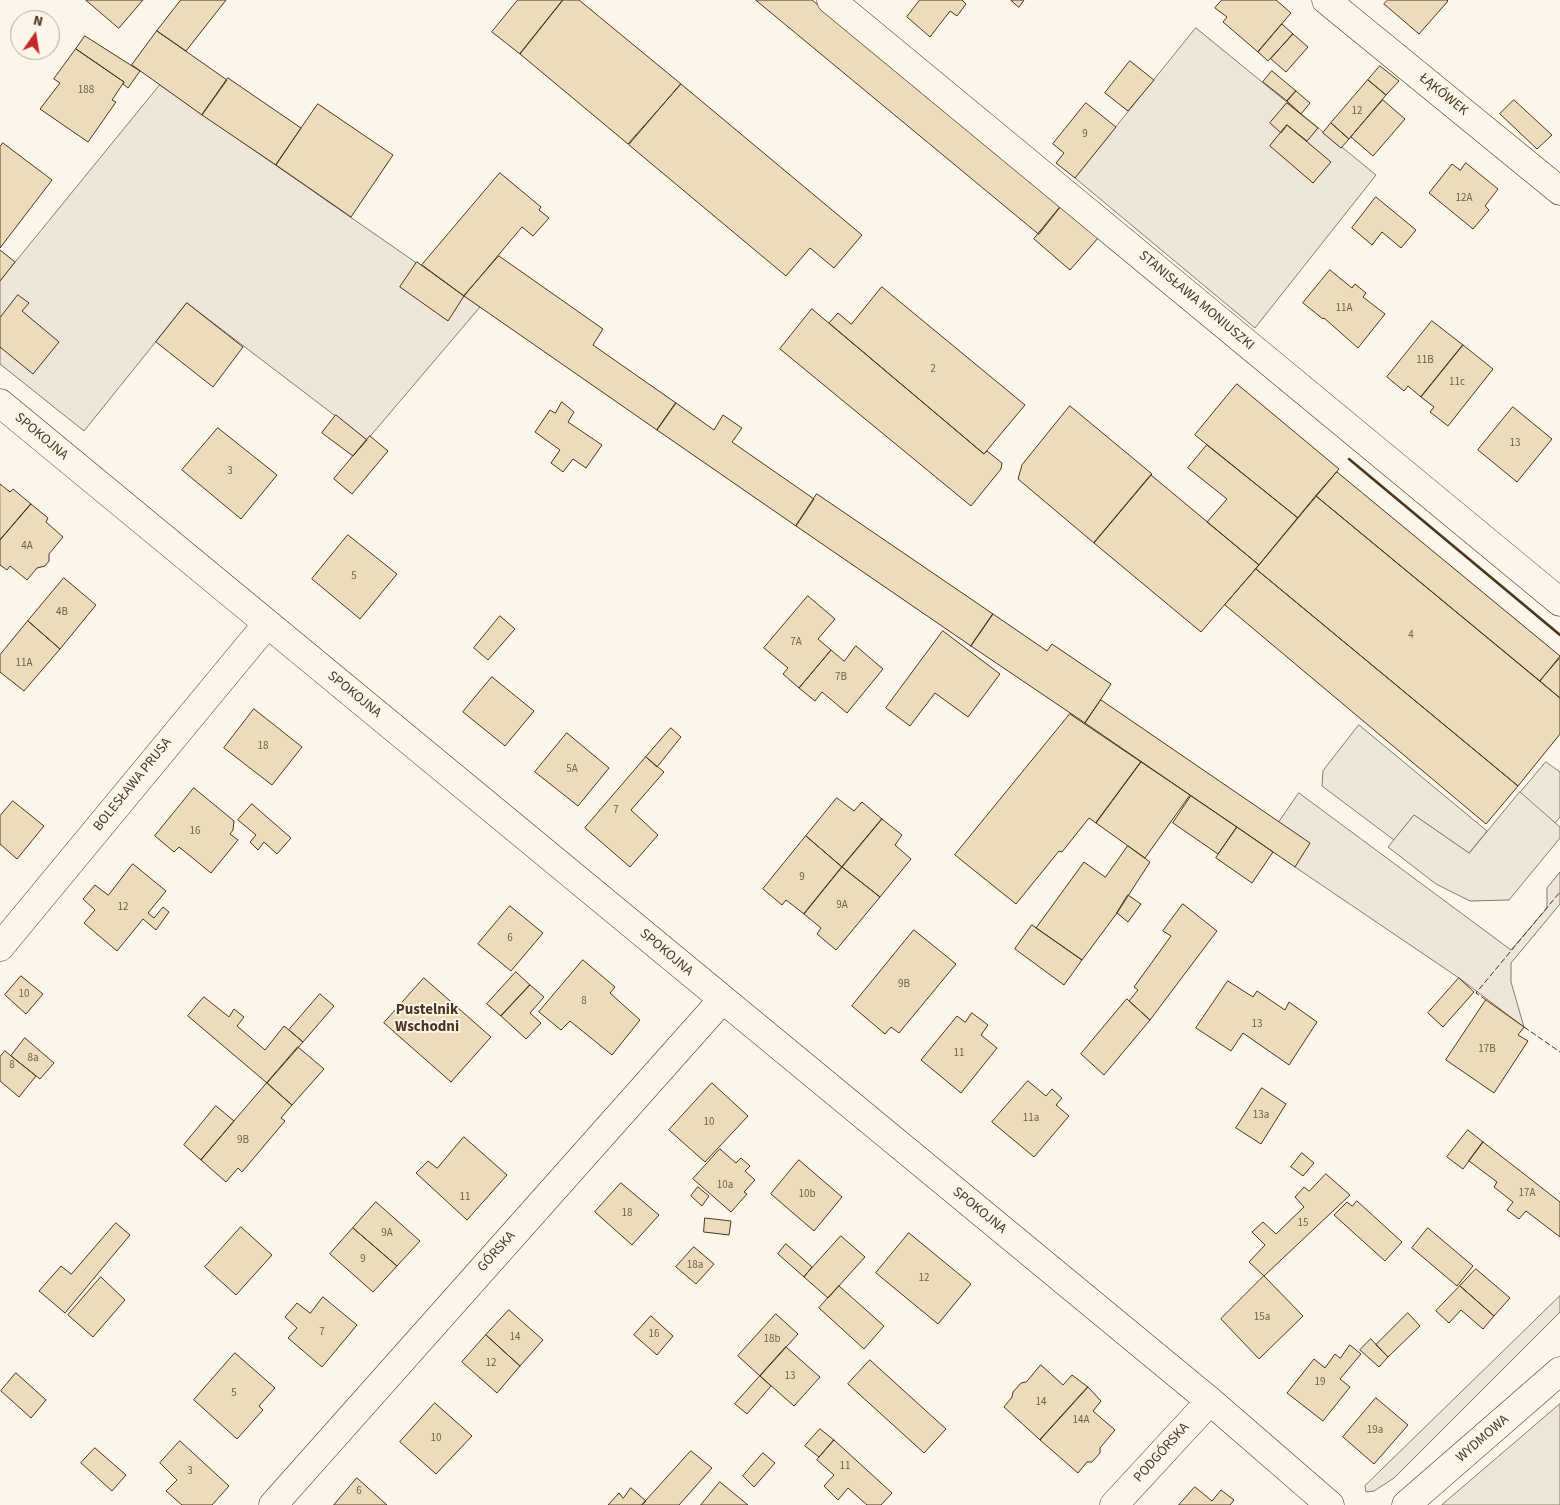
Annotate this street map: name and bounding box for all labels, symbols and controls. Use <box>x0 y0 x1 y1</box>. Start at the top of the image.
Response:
north arrow <box>10 10 60 60</box>
text: N <box>31 11 45 32</box>
street label: ŁĄKÓWEK <box>1415 70 1471 120</box>
house number: 188 <box>78 84 94 98</box>
house number: 12 <box>1352 105 1362 119</box>
house number: 9 <box>1082 128 1088 142</box>
house number: 12A <box>1456 192 1472 206</box>
street label: STANISŁAWA MONIUSZKI <box>1135 248 1257 354</box>
house number: 11A <box>1336 302 1352 316</box>
house number: 11B <box>1416 354 1434 368</box>
house number: 2 <box>930 363 936 377</box>
house number: 11c <box>1449 376 1465 390</box>
street label: SPOKOJNA <box>11 410 71 464</box>
house number: 13 <box>1510 437 1520 451</box>
house number: 3 <box>227 465 233 479</box>
house number: 4A <box>21 540 33 554</box>
house number: 5 <box>351 570 357 584</box>
house number: 4B <box>56 606 68 620</box>
house number: 4 <box>1408 629 1414 643</box>
house number: 7A <box>790 636 802 650</box>
house number: 11A <box>16 657 32 671</box>
street label: SPOKOJNA <box>324 668 384 722</box>
house number: 7B <box>835 671 847 685</box>
street label: BOLESŁAWA PRUSA <box>90 735 176 835</box>
house number: 18 <box>258 740 268 754</box>
house number: 5A <box>566 763 578 777</box>
house number: 7 <box>613 804 619 818</box>
house number: 16 <box>190 825 200 839</box>
house number: 9 <box>799 871 805 885</box>
house number: 9A <box>836 899 848 913</box>
house number: 12 <box>118 901 128 915</box>
street label: SPOKOJNA <box>636 926 696 980</box>
house number: 6 <box>507 932 513 946</box>
house number: 9B <box>898 978 910 992</box>
house number: 10 <box>19 988 29 1002</box>
house number: 8 <box>581 995 587 1009</box>
district label: Pustelnik Wschodni <box>395 1002 459 1037</box>
house number: 13 <box>1252 1018 1262 1032</box>
house number: 17B <box>1478 1043 1496 1057</box>
house number: 11 <box>954 1047 964 1061</box>
house number: 8a <box>27 1052 39 1066</box>
house number: 8 <box>9 1059 15 1073</box>
house number: 13a <box>1253 1109 1269 1123</box>
house number: 11a <box>1023 1112 1039 1126</box>
house number: 10 <box>704 1116 714 1130</box>
house number: 9B <box>237 1134 249 1148</box>
house number: 10a <box>717 1179 733 1193</box>
street label: SPOKOJNA <box>949 1184 1009 1238</box>
house number: 17A <box>1519 1187 1535 1201</box>
house number: 10b <box>798 1188 816 1202</box>
house number: 11 <box>460 1191 470 1205</box>
house number: 18 <box>622 1207 632 1221</box>
house number: 15 <box>1298 1217 1308 1231</box>
house number: 9A <box>381 1227 393 1241</box>
street label: GÓRSKA <box>474 1228 520 1276</box>
house number: 9 <box>360 1253 366 1267</box>
house number: 18a <box>687 1259 703 1273</box>
house number: 12 <box>919 1272 929 1286</box>
house number: 15a <box>1254 1311 1270 1325</box>
house number: 7 <box>319 1326 325 1340</box>
house number: 16 <box>649 1328 659 1342</box>
house number: 14 <box>510 1331 520 1345</box>
house number: 18b <box>763 1333 781 1347</box>
house number: 12 <box>486 1357 496 1371</box>
house number: 13 <box>785 1370 795 1384</box>
house number: 19 <box>1315 1376 1325 1390</box>
house number: 5 <box>231 1387 237 1401</box>
house number: 14 <box>1036 1396 1046 1410</box>
street label: WYDMOWA <box>1453 1412 1513 1466</box>
house number: 14A <box>1073 1414 1089 1428</box>
street label: PODGÓRSKA <box>1131 1420 1193 1486</box>
house number: 19a <box>1367 1424 1383 1438</box>
house number: 10 <box>431 1432 441 1446</box>
house number: 11 <box>840 1460 850 1474</box>
house number: 3 <box>187 1465 193 1479</box>
house number: 6 <box>356 1485 362 1499</box>

